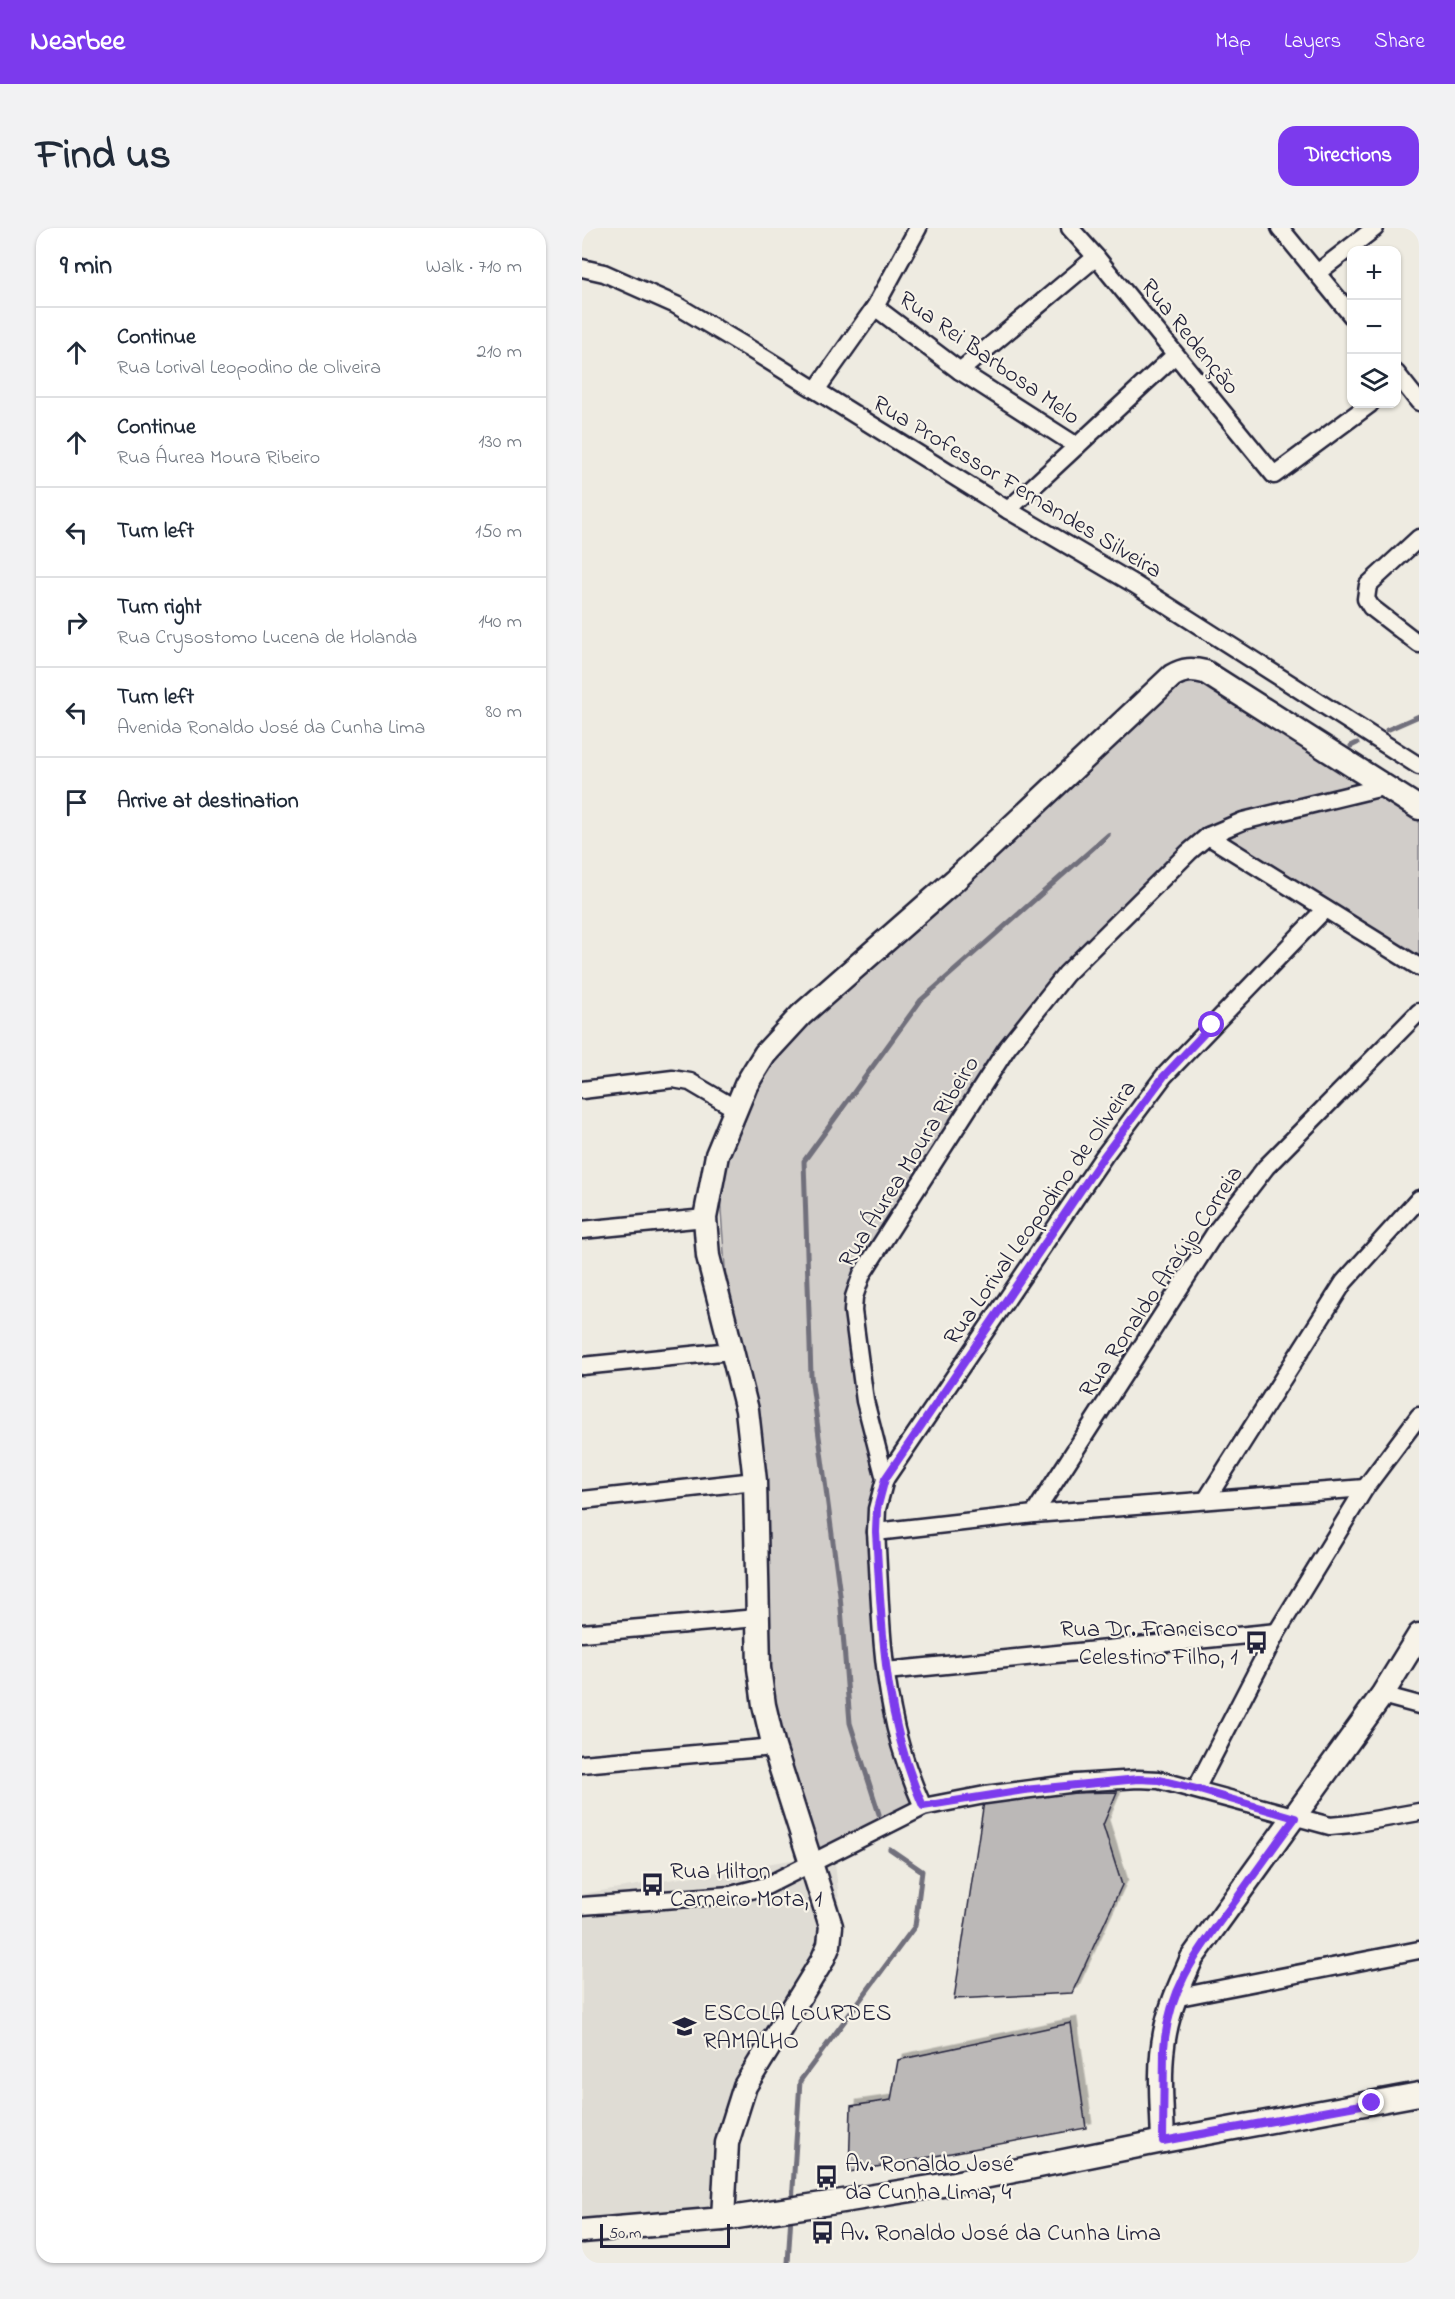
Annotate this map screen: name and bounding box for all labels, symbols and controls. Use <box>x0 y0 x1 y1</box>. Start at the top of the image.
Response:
text: Nearbee <box>30 22 125 63</box>
text: Map <box>1215 27 1251 57</box>
text: Layers <box>1284 27 1341 57</box>
text: Share <box>1374 27 1425 57</box>
text: Find us <box>36 126 171 187</box>
button: Directions <box>1278 126 1419 186</box>
map controls <box>1347 246 1401 408</box>
button: + <box>1347 246 1401 300</box>
text: 9 min <box>60 248 112 286</box>
text: Walk · 710 m <box>426 253 522 282</box>
street label: Rua Redenção <box>1131 272 1247 403</box>
street label: Rua Rei Barbosa Melo <box>890 283 1087 435</box>
button: − <box>1347 300 1401 354</box>
text: Continue <box>117 322 196 354</box>
icon: ahead <box>60 336 93 369</box>
text: 210 m <box>477 338 522 367</box>
text: Rua Lorival Leopodino de Oliveira <box>117 354 381 383</box>
button: layers <box>1347 354 1401 408</box>
street label: Rua Professor Fernandes Silveira <box>865 388 1168 589</box>
text: Continue <box>117 412 196 444</box>
icon: ahead <box>60 426 93 459</box>
text: 130 m <box>478 428 522 457</box>
text: Rua Áurea Moura Ribeiro <box>117 444 320 473</box>
icon: left <box>60 516 93 549</box>
text: Turn left <box>117 516 194 548</box>
text: 150 m <box>475 518 522 547</box>
text: Turn right <box>117 592 202 624</box>
icon: right <box>60 606 93 639</box>
text: 140 m <box>478 608 522 637</box>
text: Rua Crysostomo Lucena de Holanda <box>117 624 417 653</box>
text: Turn left <box>117 682 194 714</box>
icon: left <box>60 696 93 729</box>
text: 80 m <box>485 698 522 727</box>
text: Avenida Ronaldo José da Cunha Lima <box>117 714 425 743</box>
icon: arrive <box>60 786 93 819</box>
text: Arrive at destination <box>117 786 299 818</box>
route start <box>1198 1011 1224 1037</box>
street label: Rua Áurea Moura Ribeiro <box>831 1050 990 1275</box>
street label: Rua Lorival Leopodino de Oliveira <box>936 1074 1146 1353</box>
street label: Rua Ronaldo Araújo Correia <box>1071 1159 1253 1405</box>
place label: Rua Dr. Francisco Celestino Filho, 1 <box>1060 1613 1238 1676</box>
bus stop icon: Rua Dr. Francisco Celestino Filho, 1 <box>1243 1629 1269 1655</box>
place label: Rua Hilton Carneiro Mota, 1 <box>670 1855 823 1918</box>
bus stop icon: Rua Hilton Carneiro Mota, 1 <box>639 1871 665 1897</box>
place label: ESCOLA LOURDES RAMALHO <box>703 1997 892 2060</box>
school or university icon: ESCOLA LOURDES RAMALHO <box>672 2013 698 2039</box>
route end <box>1358 2089 1384 2115</box>
place label: Av. Ronaldo José da Cunha Lima, 4 <box>845 2148 1014 2211</box>
bus stop icon: Av. Ronaldo José da Cunha Lima, 4 <box>814 2164 840 2190</box>
place label: Av. Ronaldo José da Cunha Lima <box>840 2217 1161 2252</box>
bus stop icon: Av. Ronaldo José da Cunha Lima <box>809 2219 835 2245</box>
scale bar <box>600 2221 730 2248</box>
text: 50 m <box>609 2222 641 2246</box>

